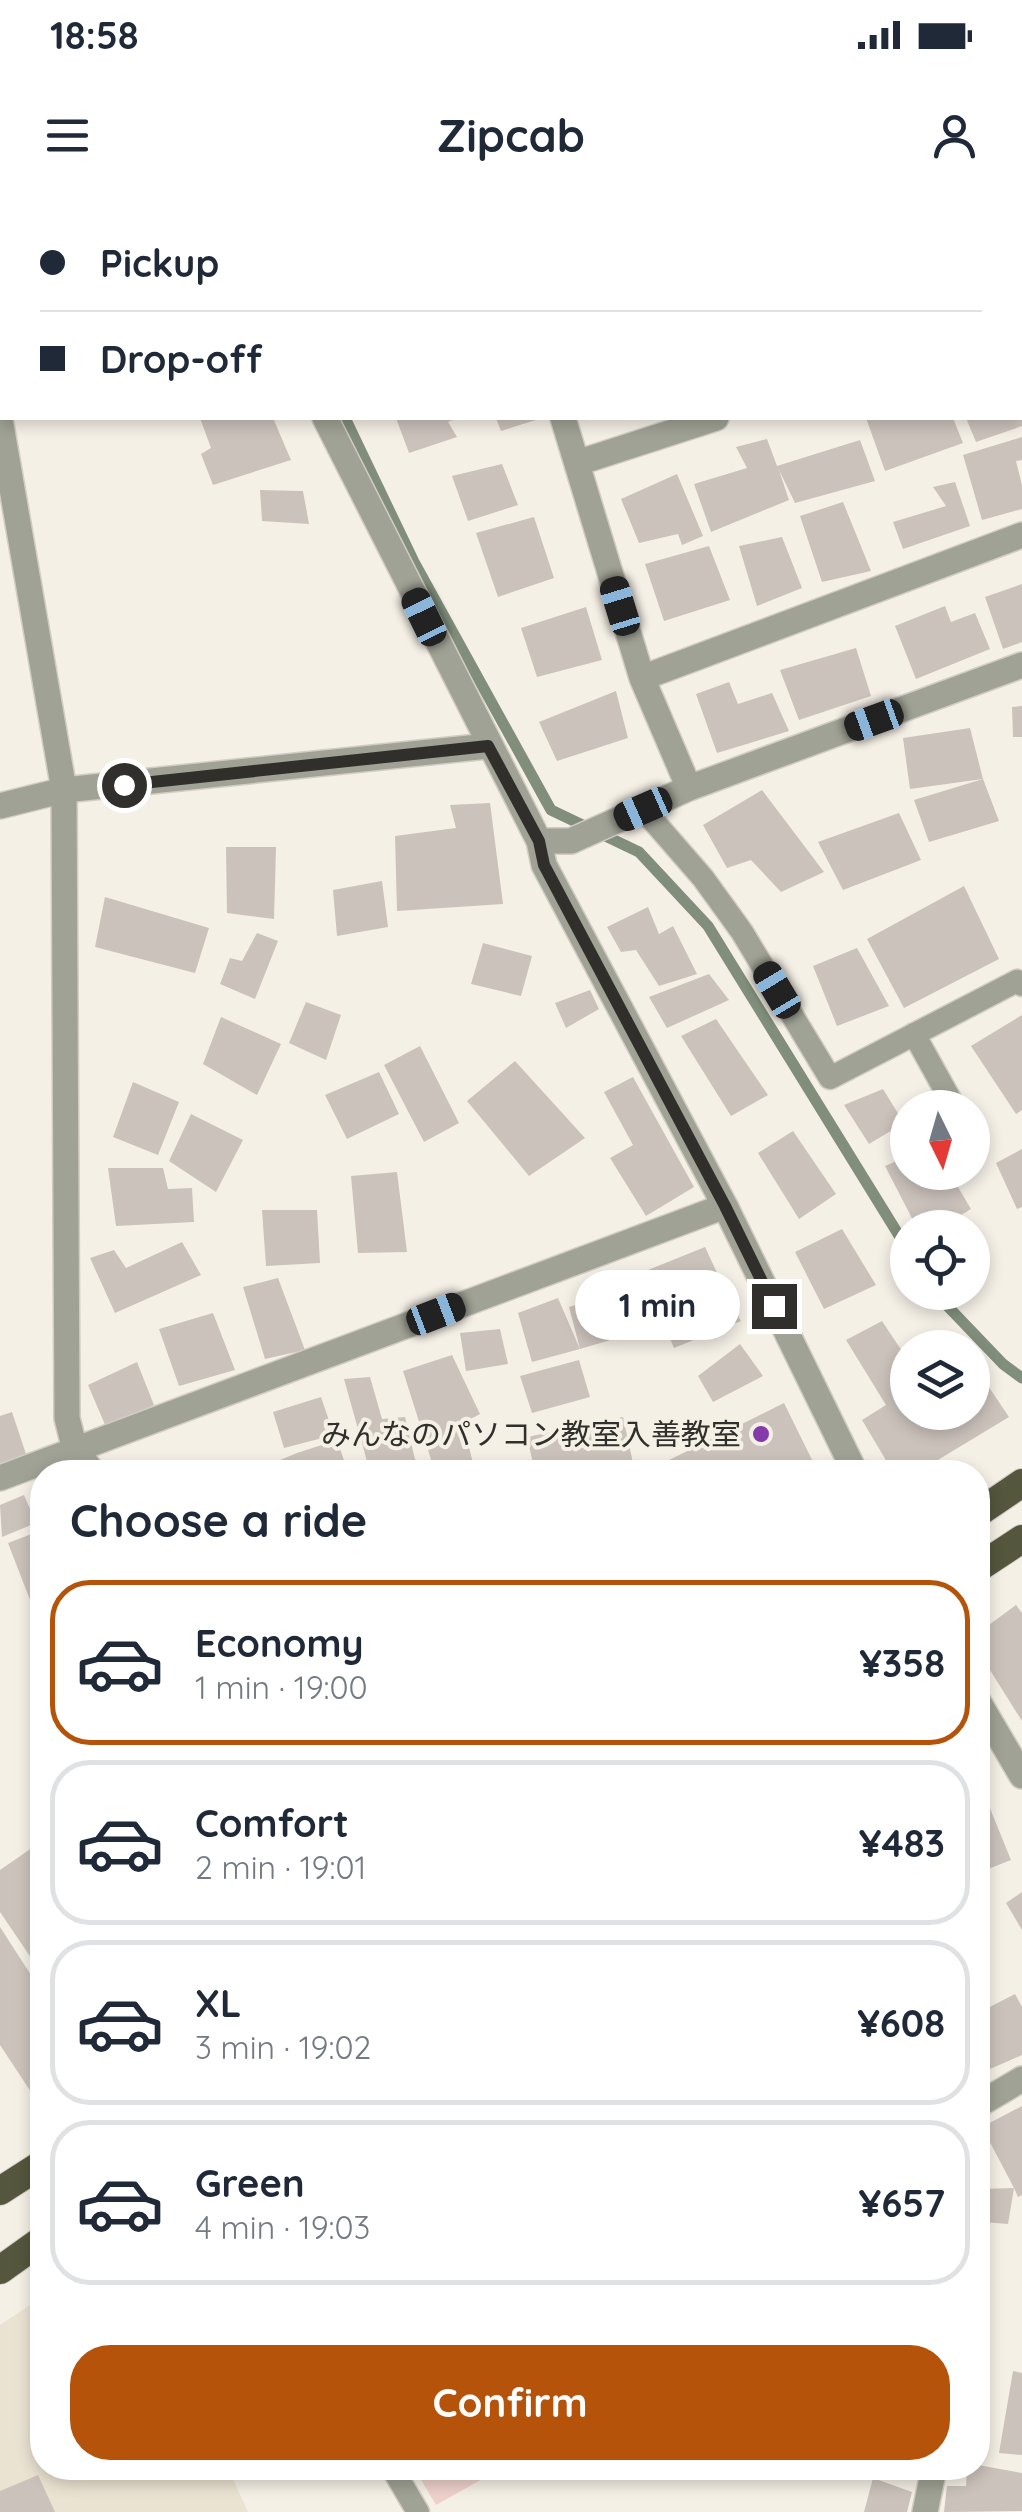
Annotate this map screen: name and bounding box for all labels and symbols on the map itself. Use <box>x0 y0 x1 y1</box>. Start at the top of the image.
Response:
car <box>597 573 643 639</box>
car <box>397 583 451 651</box>
car <box>841 696 907 744</box>
route start <box>102 763 147 808</box>
car <box>609 783 677 835</box>
car <box>749 957 805 1023</box>
north arrow <box>890 1090 990 1190</box>
callout: 1 min <box>574 1271 739 1341</box>
route end <box>752 1284 797 1329</box>
car <box>403 1289 469 1339</box>
place label: みんなのパソコン教室入善教室 <box>321 1415 741 1453</box>
marker: みんなのパソコン教室入善教室 <box>750 1423 772 1445</box>

